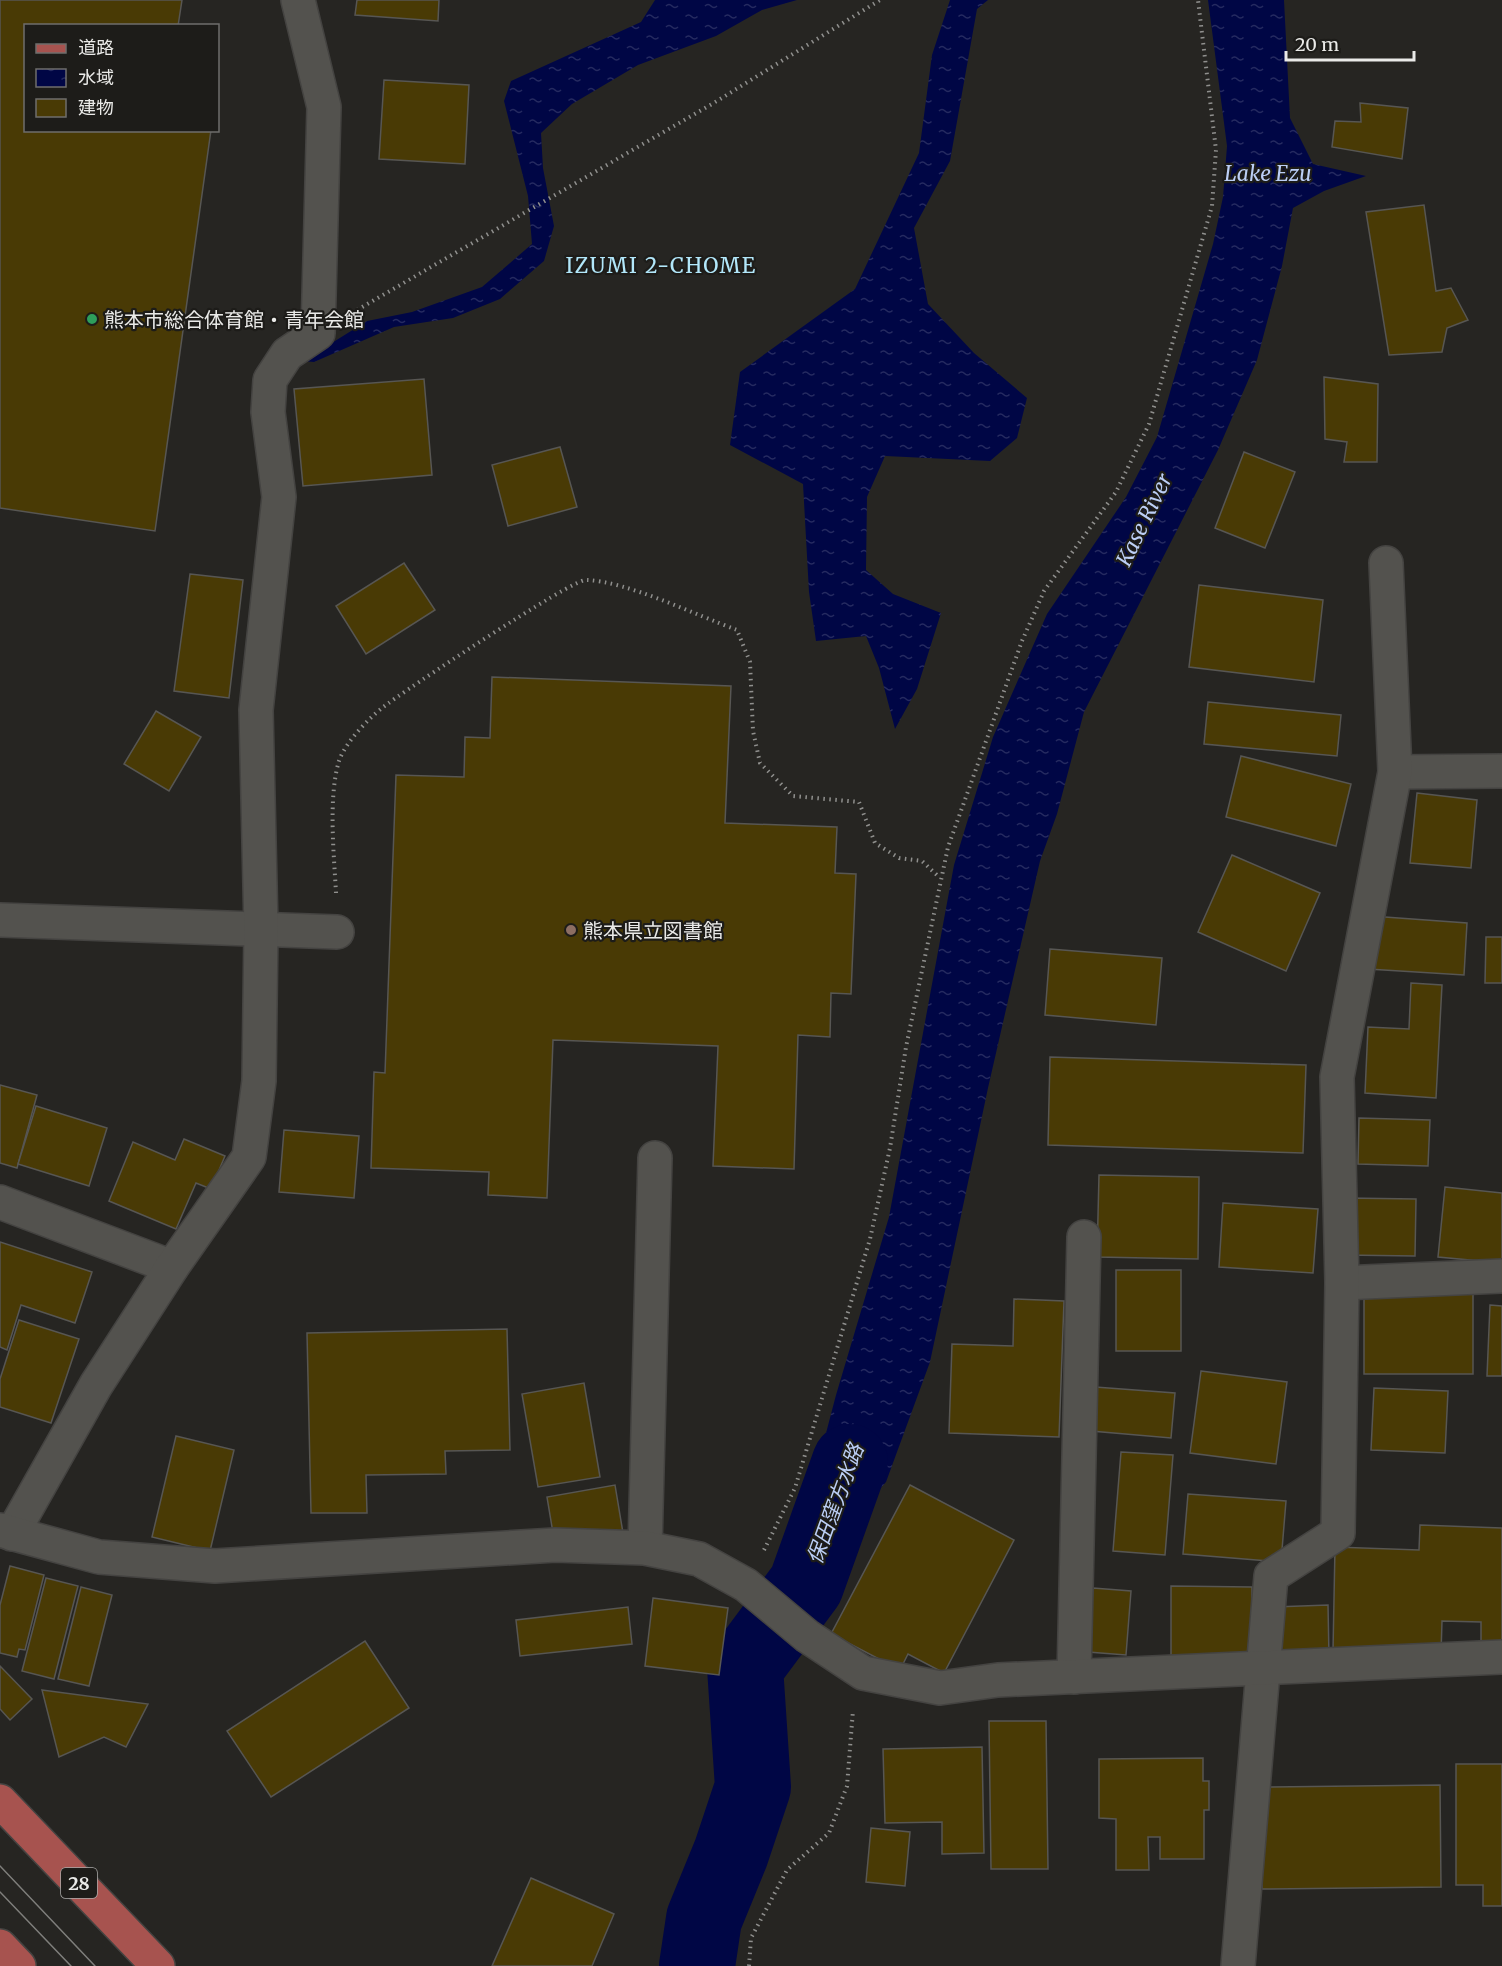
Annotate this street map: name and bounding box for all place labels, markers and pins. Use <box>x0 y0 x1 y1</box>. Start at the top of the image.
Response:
place label: 熊本市総合体育館・青年会館 <box>104 307 364 332</box>
marker: 熊本市総合体育館・青年会館 <box>85 312 99 326</box>
place label: 熊本県立図書館 <box>583 918 723 943</box>
marker: 熊本県立図書館 <box>564 923 578 937</box>

